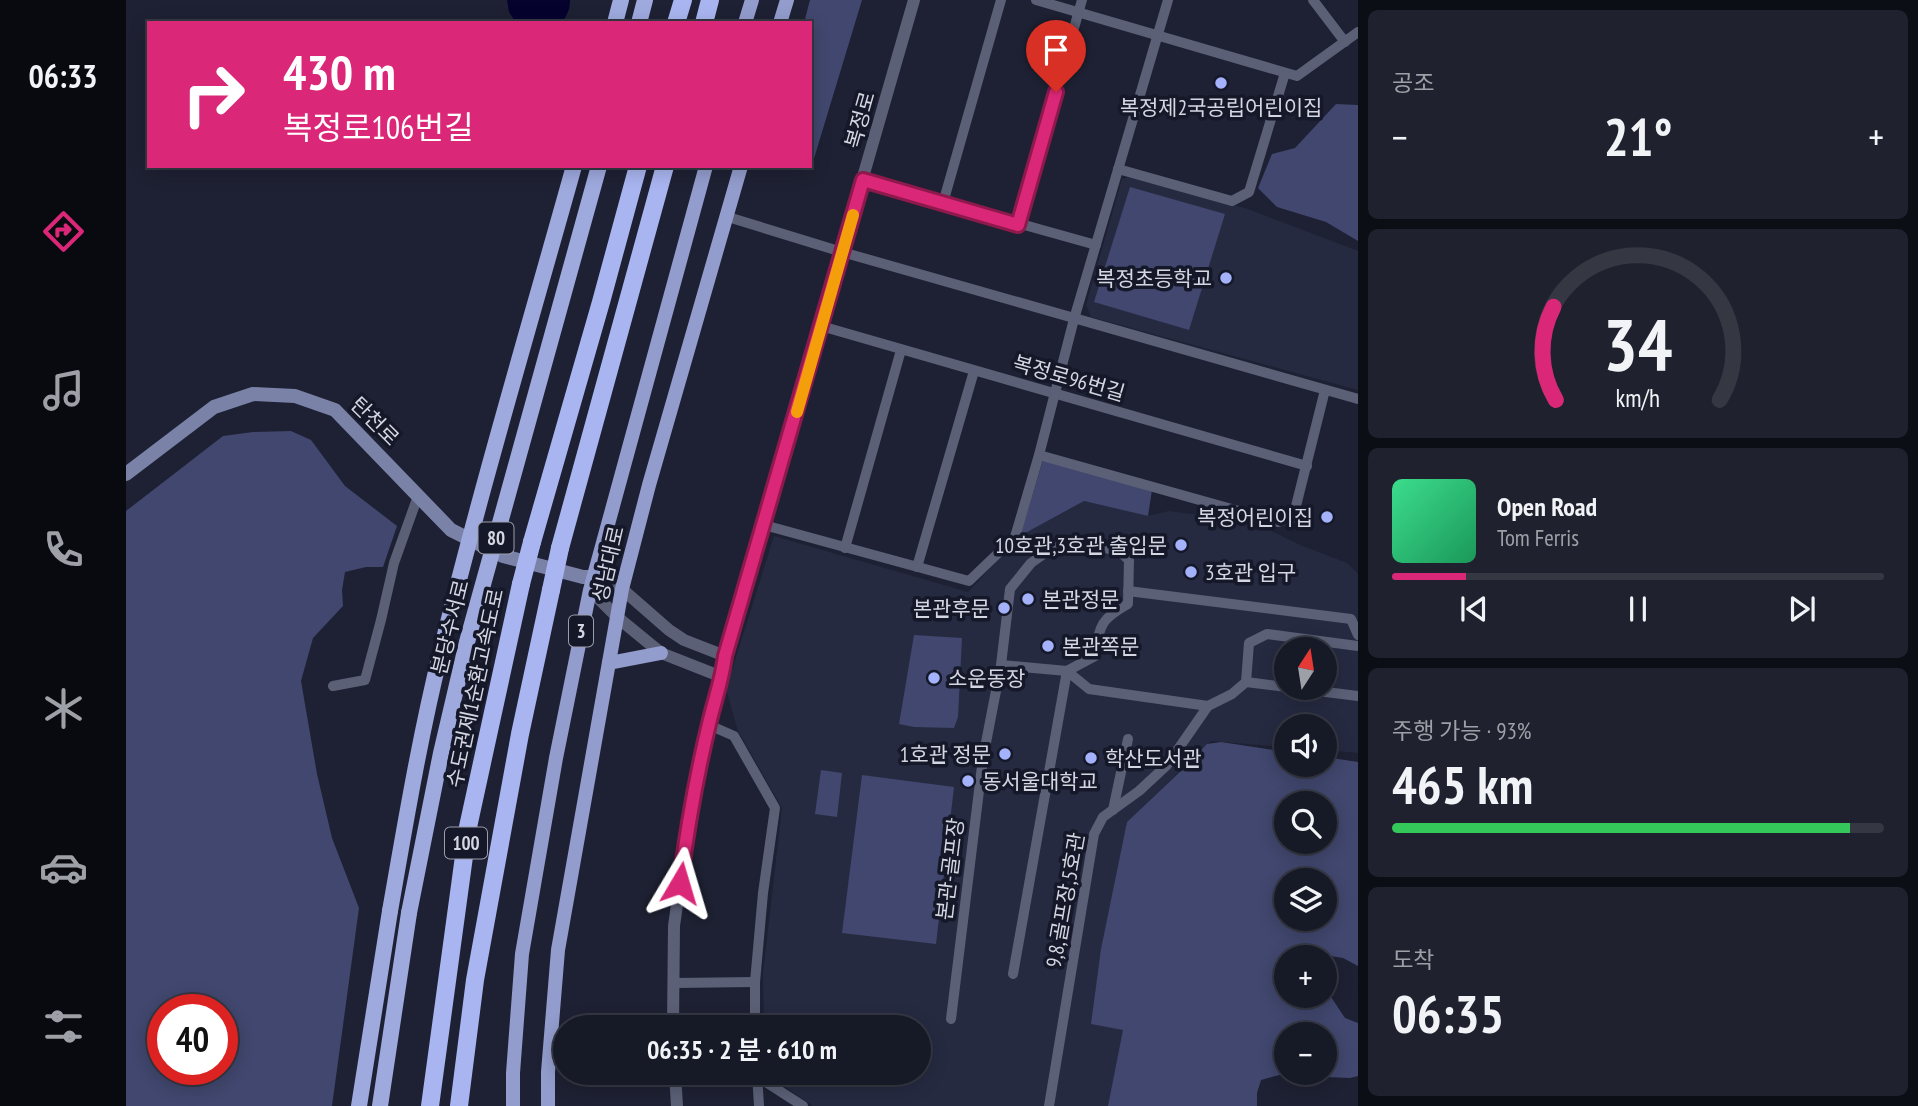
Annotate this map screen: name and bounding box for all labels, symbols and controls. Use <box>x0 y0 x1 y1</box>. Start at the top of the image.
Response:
pin <box>1026 20 1086 92</box>
icon: arrive <box>1037 31 1075 69</box>
text: 430 m <box>283 40 396 104</box>
icon: right <box>168 49 259 140</box>
text: 06:33 <box>28 55 98 97</box>
text: 공조 <box>1392 68 1434 97</box>
marker: 복정제2국공립어린이집 <box>1213 75 1229 91</box>
street label: 복정로 <box>839 88 881 152</box>
place label: 복정제2국공립어린이집 <box>1120 94 1322 121</box>
text: 21° <box>1604 103 1672 170</box>
text: 복정로106번길 <box>283 106 473 148</box>
text: − <box>1392 112 1408 161</box>
text: + <box>1868 112 1884 161</box>
icon: directions <box>39 207 88 256</box>
place label: 복정초등학교 <box>1096 265 1212 292</box>
marker: 복정초등학교 <box>1218 270 1234 286</box>
text: 34 <box>1603 296 1673 390</box>
street label: 복정로96번길 <box>1010 349 1128 407</box>
icon: music <box>39 366 88 415</box>
text: km/h <box>1616 382 1660 414</box>
street label: 탄천로 <box>345 391 405 451</box>
text: Open Road <box>1497 490 1597 523</box>
place label: 복정어린이집 <box>1197 504 1313 531</box>
marker: 복정어린이집 <box>1319 509 1335 525</box>
road number: 80 <box>478 523 514 554</box>
street label: 성남대로 <box>586 523 630 605</box>
text: Tom Ferris <box>1497 523 1579 552</box>
icon: phone <box>39 525 88 574</box>
place label: 10호관,3호관 출입문 <box>995 532 1167 559</box>
marker: 10호관,3호관 출입문 <box>1173 537 1189 553</box>
place label: 3호관 입구 <box>1205 559 1296 586</box>
marker: 3호관 입구 <box>1183 564 1199 580</box>
street label: 분당수서로 <box>425 577 475 677</box>
street label: 수도권제1순환고속도로 <box>441 586 509 790</box>
place label: 본관정문 <box>1042 586 1119 613</box>
icon: previous <box>1455 590 1493 628</box>
icon: pause <box>1619 590 1657 628</box>
icon: next <box>1783 590 1821 628</box>
marker: 본관정문 <box>1020 591 1036 607</box>
place label: 본관후문 <box>913 595 990 622</box>
marker: 본관후문 <box>996 600 1012 616</box>
road number: 3 <box>569 616 593 646</box>
place label: 본관쪽문 <box>1062 633 1139 660</box>
north arrow <box>1274 637 1337 700</box>
map controls <box>1274 637 1337 1085</box>
marker: 본관쪽문 <box>1040 638 1056 654</box>
place label: 소운동장 <box>948 665 1025 692</box>
marker: 소운동장 <box>926 670 942 686</box>
icon: climate <box>39 684 88 733</box>
button: sound <box>1274 714 1337 777</box>
text: 주행 가능 · 93% <box>1392 716 1532 745</box>
place label: 1호관 정문 <box>900 741 991 768</box>
place label: 학산도서관 <box>1105 745 1202 772</box>
marker: 1호관 정문 <box>997 746 1013 762</box>
marker: 학산도서관 <box>1083 750 1099 766</box>
text: 465 km <box>1392 751 1533 818</box>
place label: 동서울대학교 <box>982 768 1098 795</box>
marker: 동서울대학교 <box>960 773 976 789</box>
button: search <box>1274 791 1337 854</box>
street label: 본관-골프장 <box>930 816 970 922</box>
road number: 100 <box>445 828 487 858</box>
street label: 9,8,골프장,5호관 <box>1040 830 1090 970</box>
icon: car <box>39 843 88 892</box>
position arrow <box>643 846 717 920</box>
button: layers <box>1274 868 1337 931</box>
button: + <box>1274 945 1337 1008</box>
text: 도착 <box>1392 945 1434 974</box>
text: 06:35 <box>1392 980 1504 1047</box>
speed limit sign: 40 <box>147 994 238 1085</box>
icon: filters <box>39 1002 88 1051</box>
button: − <box>1274 1022 1337 1085</box>
text: 06:35 · 2 분 · 610 m <box>647 1033 837 1066</box>

